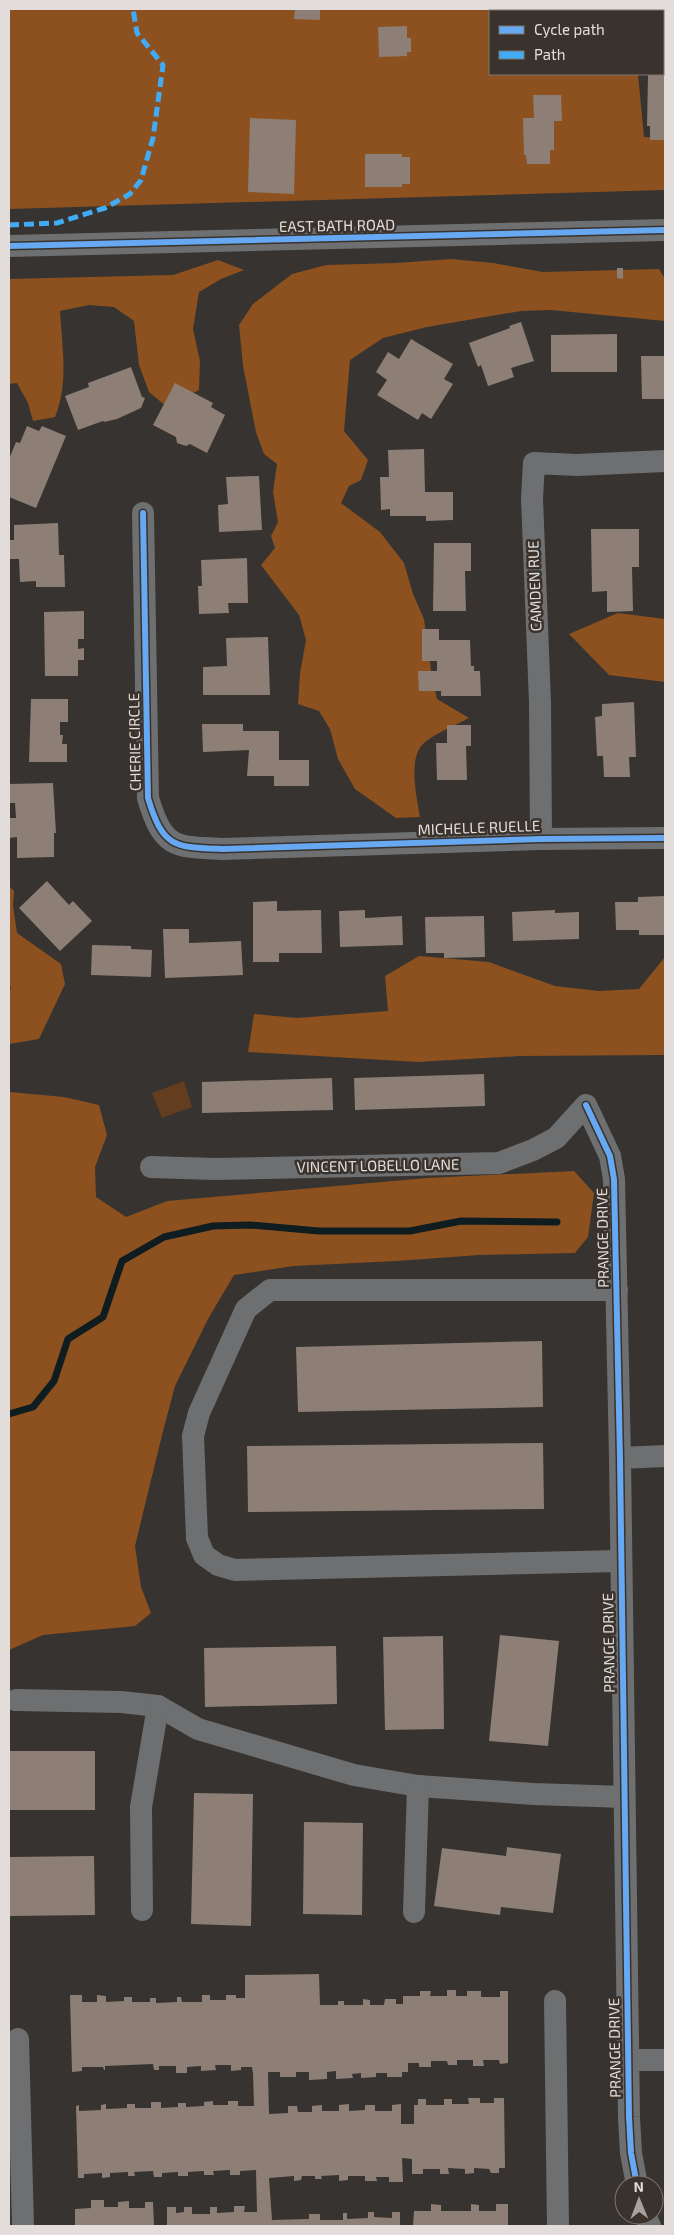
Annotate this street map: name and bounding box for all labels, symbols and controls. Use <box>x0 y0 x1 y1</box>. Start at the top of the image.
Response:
legend <box>489 10 664 75</box>
text: Cycle path <box>534 20 605 38</box>
text: Path <box>534 45 565 63</box>
street label: EAST BATH ROAD <box>279 215 395 235</box>
street label: CAMDEN RUE <box>523 540 545 632</box>
street label: CHERIE CIRCLE <box>124 693 144 791</box>
street label: MICHELLE RUELLE <box>417 816 541 838</box>
street label: VINCENT LOBELLO LANE <box>297 1155 459 1175</box>
street label: PRANGE DRIVE <box>592 1188 612 1288</box>
street label: PRANGE DRIVE <box>598 1593 618 1693</box>
street label: PRANGE DRIVE <box>604 1998 624 2098</box>
north arrow <box>614 2175 664 2225</box>
text: N <box>634 2178 644 2195</box>

